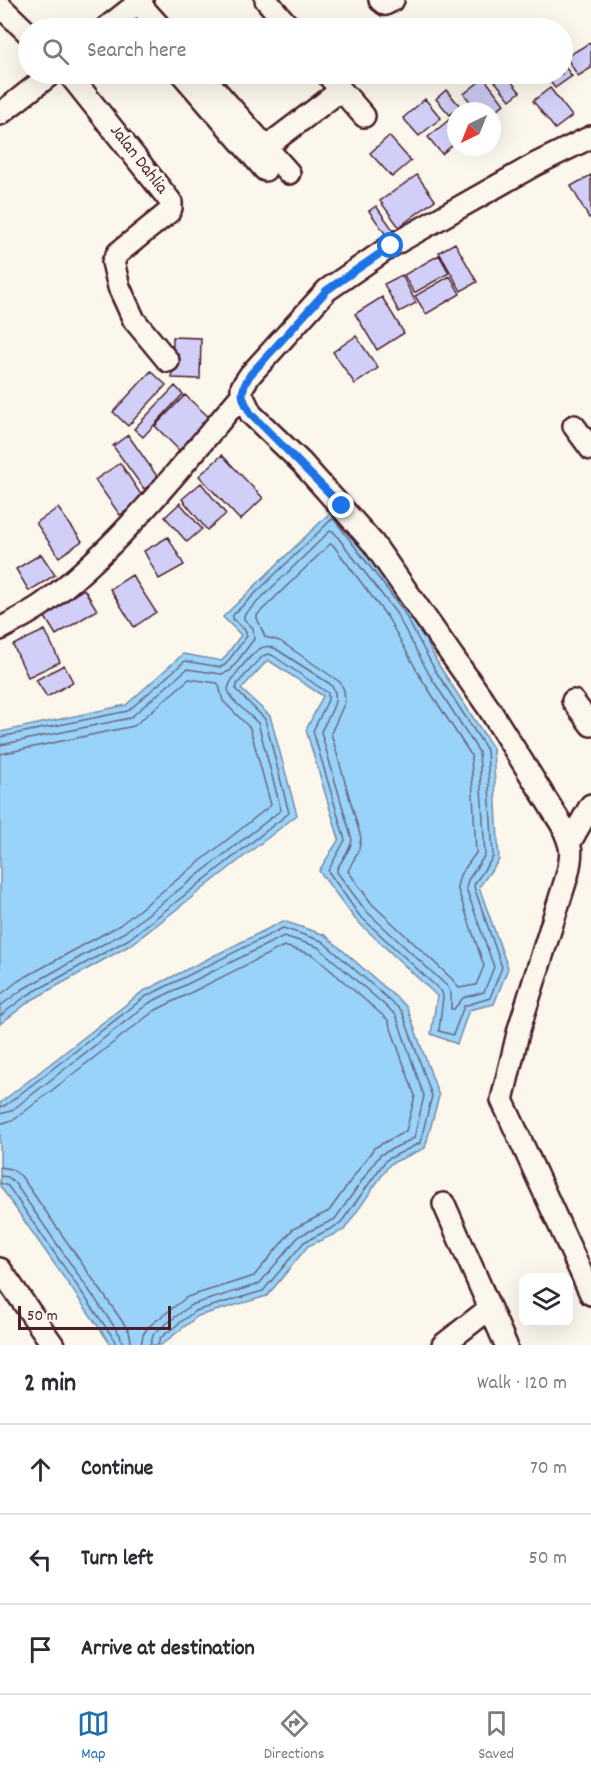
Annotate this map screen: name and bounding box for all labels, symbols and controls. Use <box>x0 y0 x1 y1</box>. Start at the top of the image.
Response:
search box <box>18 18 573 84</box>
icon: search <box>39 35 72 68</box>
text: Search here <box>87 36 186 67</box>
north arrow <box>447 102 501 156</box>
street label: Jalan Dahlia <box>103 120 173 201</box>
route start <box>377 232 403 258</box>
route end <box>328 492 354 518</box>
map controls <box>519 1273 573 1327</box>
button: layers <box>519 1273 573 1327</box>
scale bar <box>18 1303 171 1330</box>
text: 50 m <box>27 1305 58 1328</box>
text: 2 min <box>24 1366 76 1403</box>
text: Walk · 120 m <box>477 1370 567 1398</box>
icon: ahead <box>24 1453 57 1486</box>
text: Continue <box>81 1454 153 1485</box>
text: 70 m <box>530 1455 567 1483</box>
icon: left <box>24 1543 57 1576</box>
text: Turn left <box>81 1544 153 1575</box>
text: 50 m <box>529 1545 567 1573</box>
icon: arrive <box>24 1633 57 1666</box>
text: Arrive at destination <box>81 1634 255 1665</box>
tab: Map <box>77 1707 110 1766</box>
tab: Directions <box>264 1707 324 1766</box>
tab: Saved <box>478 1707 514 1766</box>

